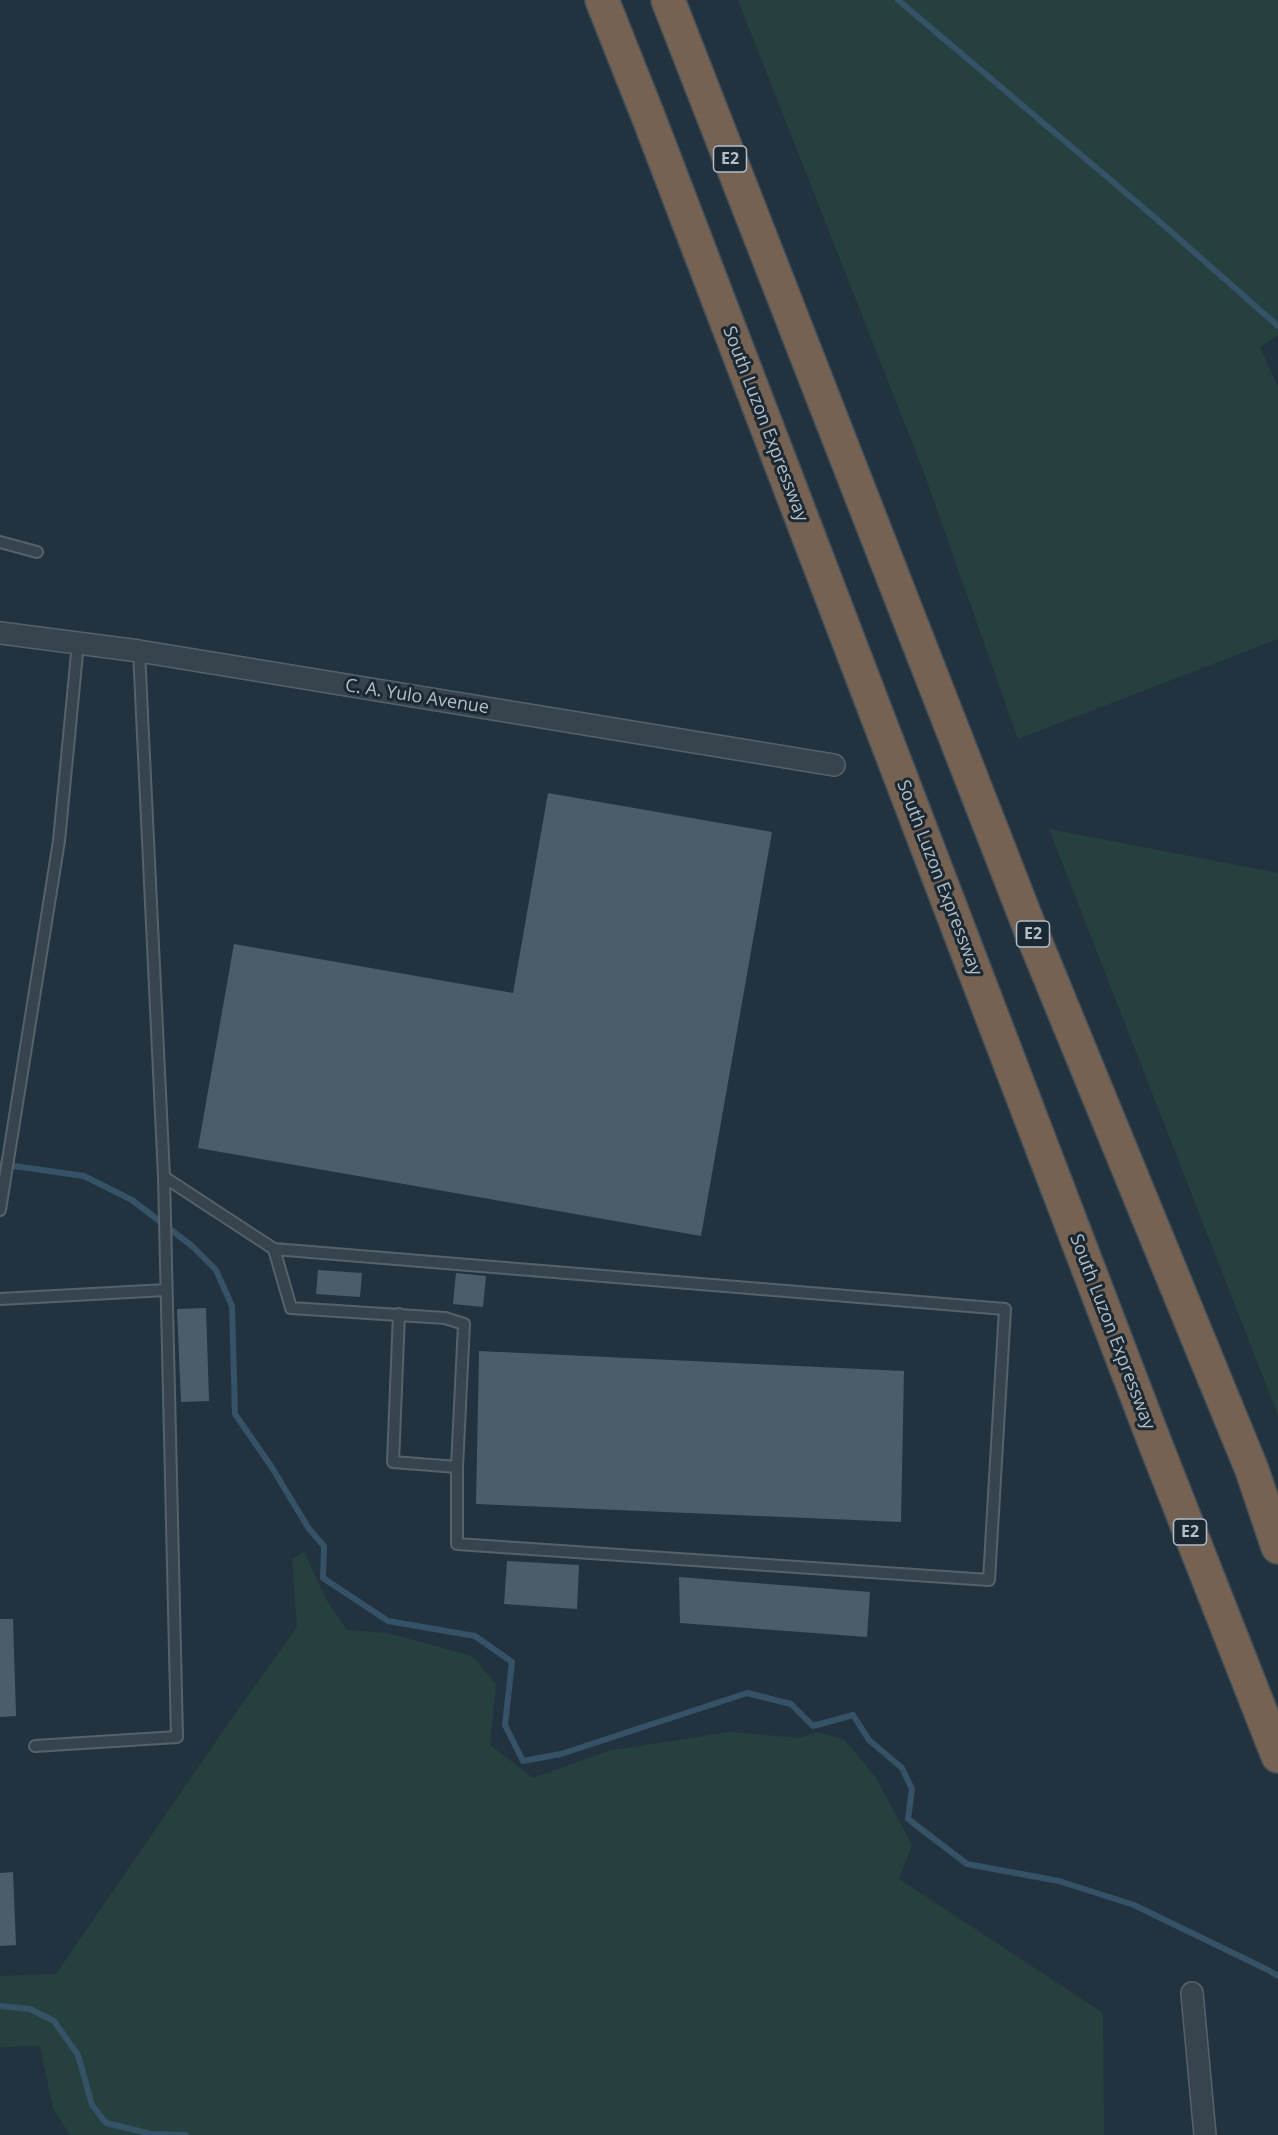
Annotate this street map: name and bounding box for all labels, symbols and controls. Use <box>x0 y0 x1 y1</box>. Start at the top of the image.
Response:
road number: E2 <box>714 146 746 172</box>
street label: South Luzon Expressway <box>718 323 812 525</box>
street label: C. A. Yulo Avenue <box>344 675 490 719</box>
street label: South Luzon Expressway <box>892 777 986 979</box>
road number: E2 <box>1016 921 1050 947</box>
street label: South Luzon Expressway <box>1065 1231 1159 1433</box>
road number: E2 <box>1174 1519 1206 1545</box>

